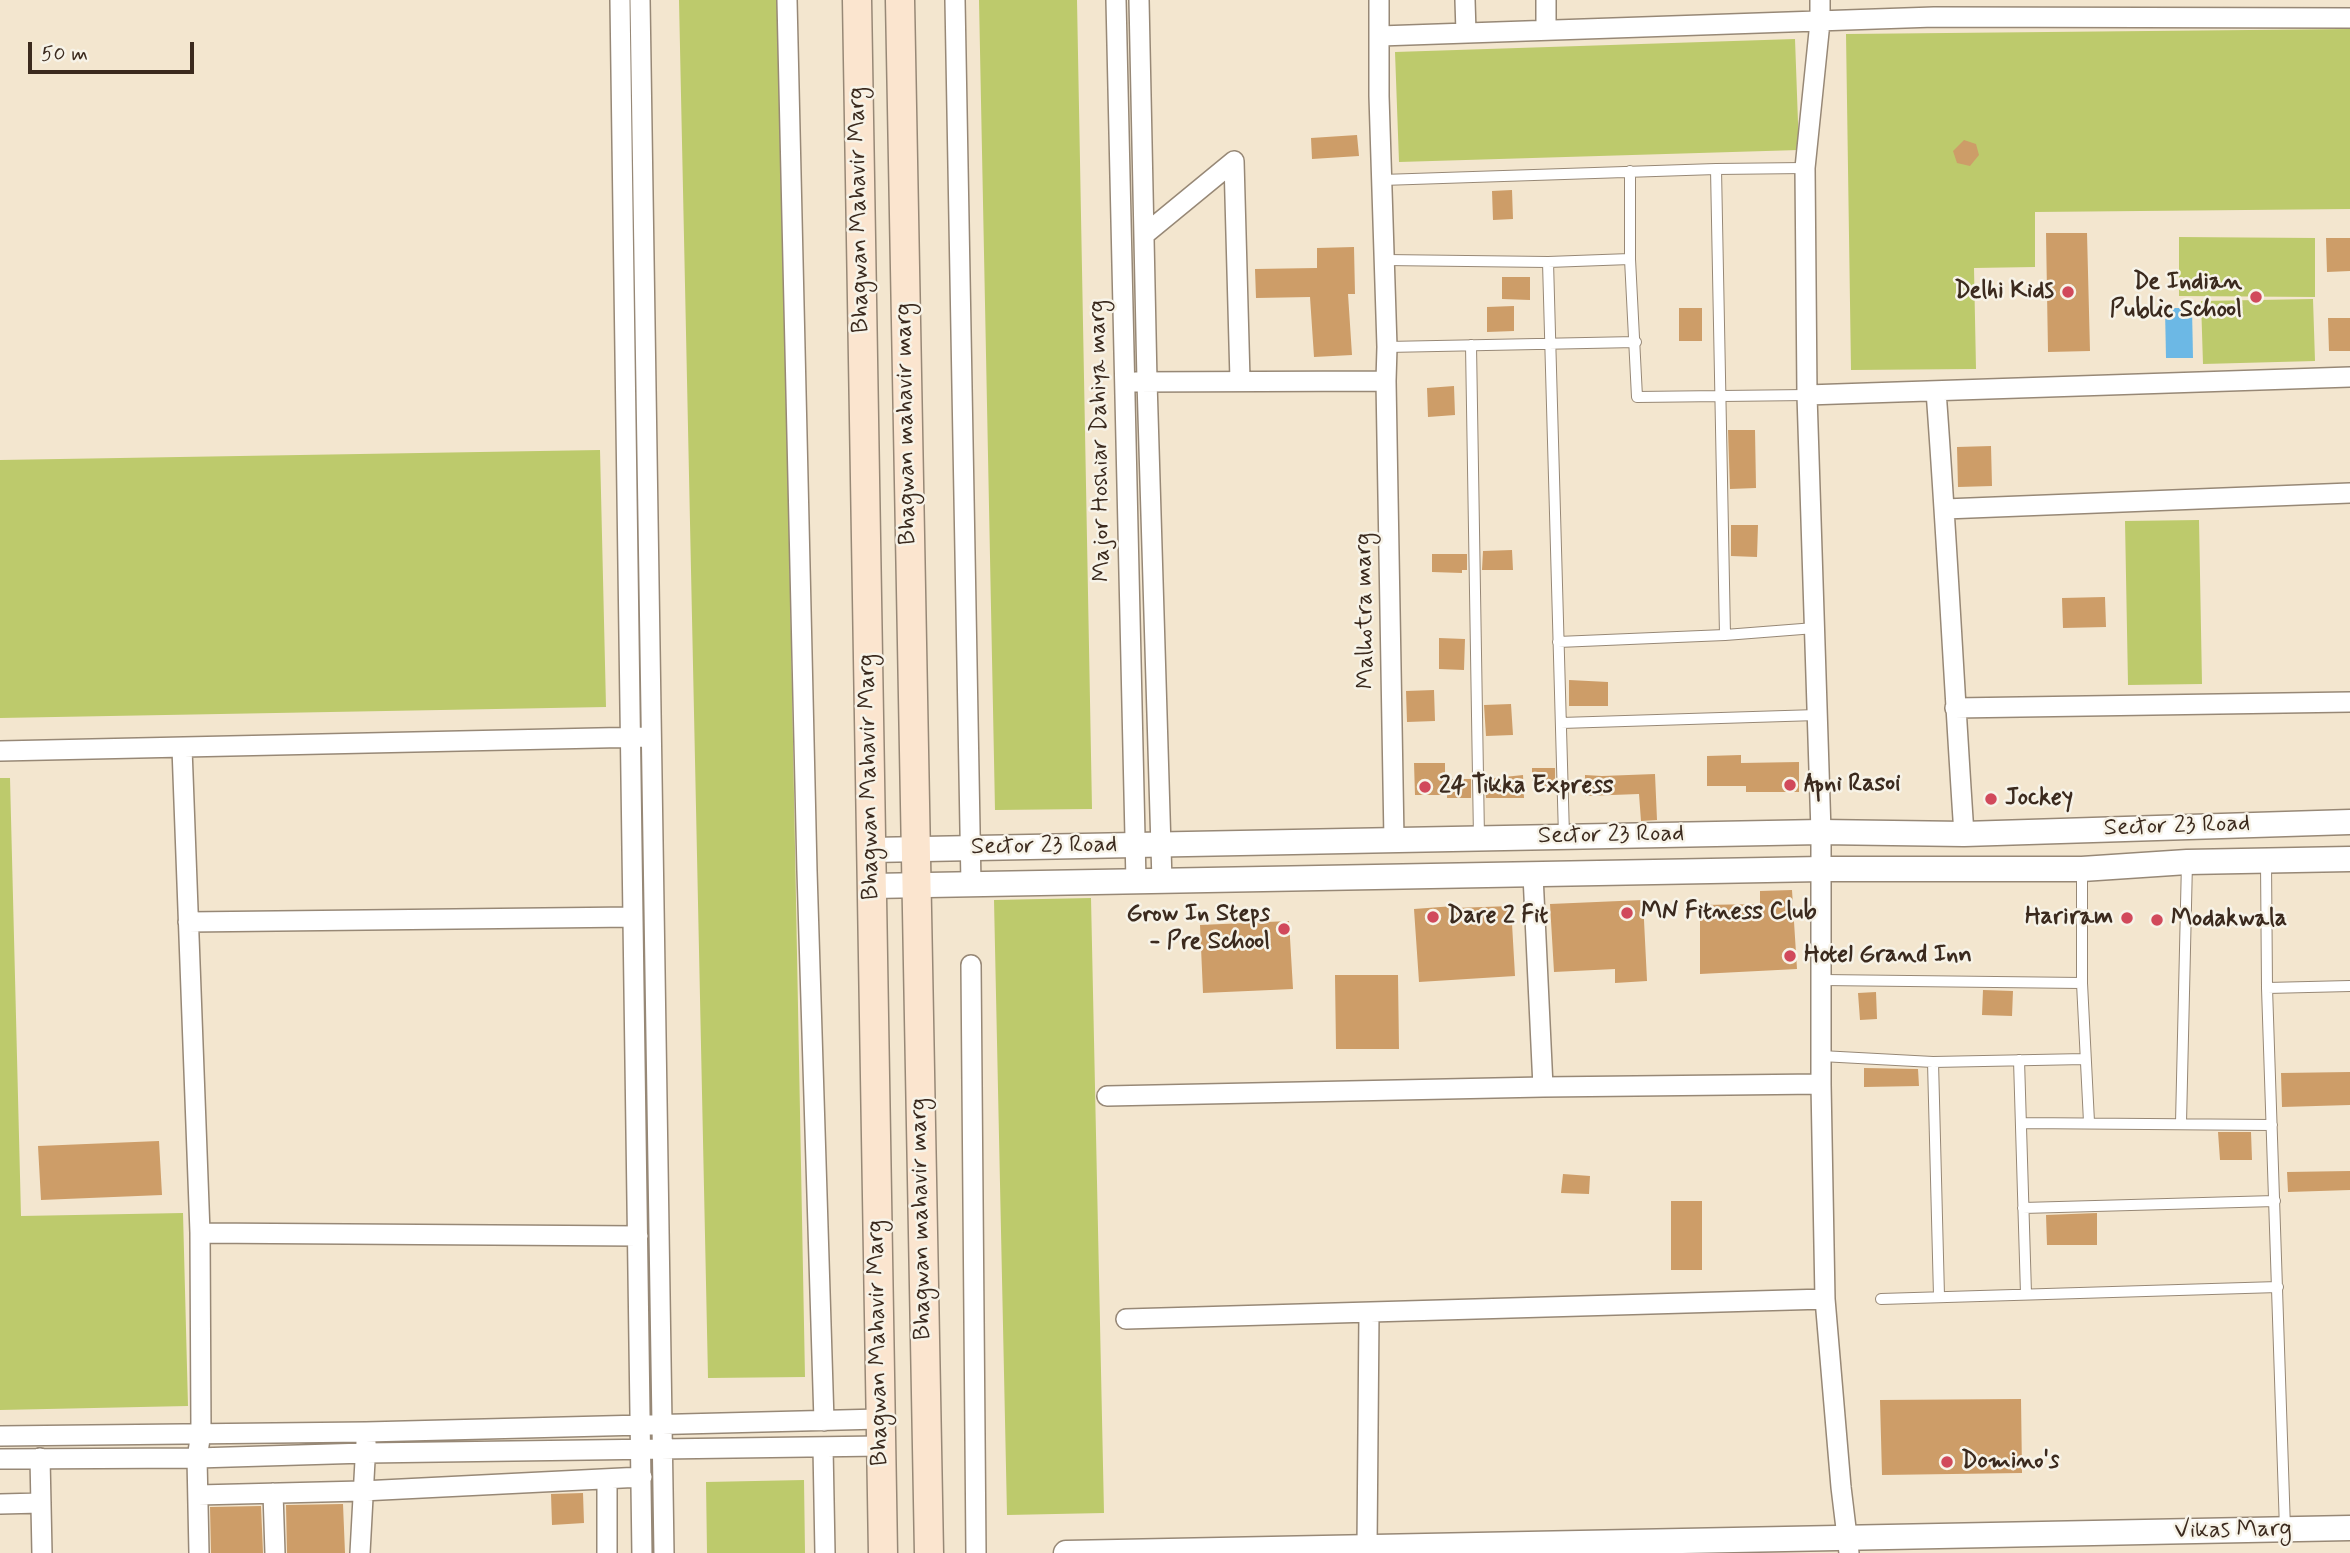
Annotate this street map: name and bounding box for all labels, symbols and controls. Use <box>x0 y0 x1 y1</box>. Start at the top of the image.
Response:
scale bar <box>32 28 198 72</box>
text: 50 m <box>41 40 88 68</box>
street label: Bhagwan Mahavir Marg <box>843 87 877 333</box>
place label: De Indian Public School <box>2110 269 2242 325</box>
place label: Delhi Kids <box>1954 278 2054 306</box>
marker: Delhi Kids <box>2060 284 2076 300</box>
marker: De Indian Public School <box>2248 289 2264 305</box>
street label: Major Hoshiar Dahiya marg <box>1084 300 1118 582</box>
street label: Bhagwan mahavir marg <box>890 303 924 545</box>
street label: Malhotra marg <box>1350 533 1382 689</box>
street label: Bhagwan Mahavir Marg <box>853 654 887 900</box>
place label: Apni Rasoi <box>1804 771 1901 799</box>
place label: 24 Tikka Express <box>1439 773 1614 801</box>
marker: Apni Rasoi <box>1782 777 1798 793</box>
marker: 24 Tikka Express <box>1417 779 1433 795</box>
place label: Jockey <box>2005 785 2073 813</box>
marker: Jockey <box>1983 791 1999 807</box>
street label: Sector 23 Road <box>2103 810 2251 844</box>
street label: Sector 23 Road <box>1538 820 1684 852</box>
street label: Sector 23 Road <box>971 831 1117 863</box>
place label: MN Fitness Club <box>1641 899 1817 927</box>
place label: Grow In Steps - Pre School <box>1127 901 1270 957</box>
place label: Dare 2 Fit <box>1447 903 1548 931</box>
place label: Hariram <box>2025 904 2113 932</box>
marker: MN Fitness Club <box>1619 905 1635 921</box>
place label: Modakwala <box>2171 906 2287 934</box>
marker: Dare 2 Fit <box>1425 909 1441 925</box>
marker: Hariram <box>2119 910 2135 926</box>
marker: Modakwala <box>2149 912 2165 928</box>
marker: Grow In Steps - Pre School <box>1276 921 1292 937</box>
place label: Hotel Grand Inn <box>1804 942 1972 970</box>
marker: Hotel Grand Inn <box>1782 948 1798 964</box>
street label: Bhagwan mahavir marg <box>905 1098 939 1340</box>
street label: Bhagwan Mahavir Marg <box>862 1220 896 1466</box>
place label: Domino's <box>1961 1448 2059 1476</box>
marker: Domino's <box>1939 1454 1955 1470</box>
street label: Vikas Marg <box>2174 1516 2292 1546</box>

